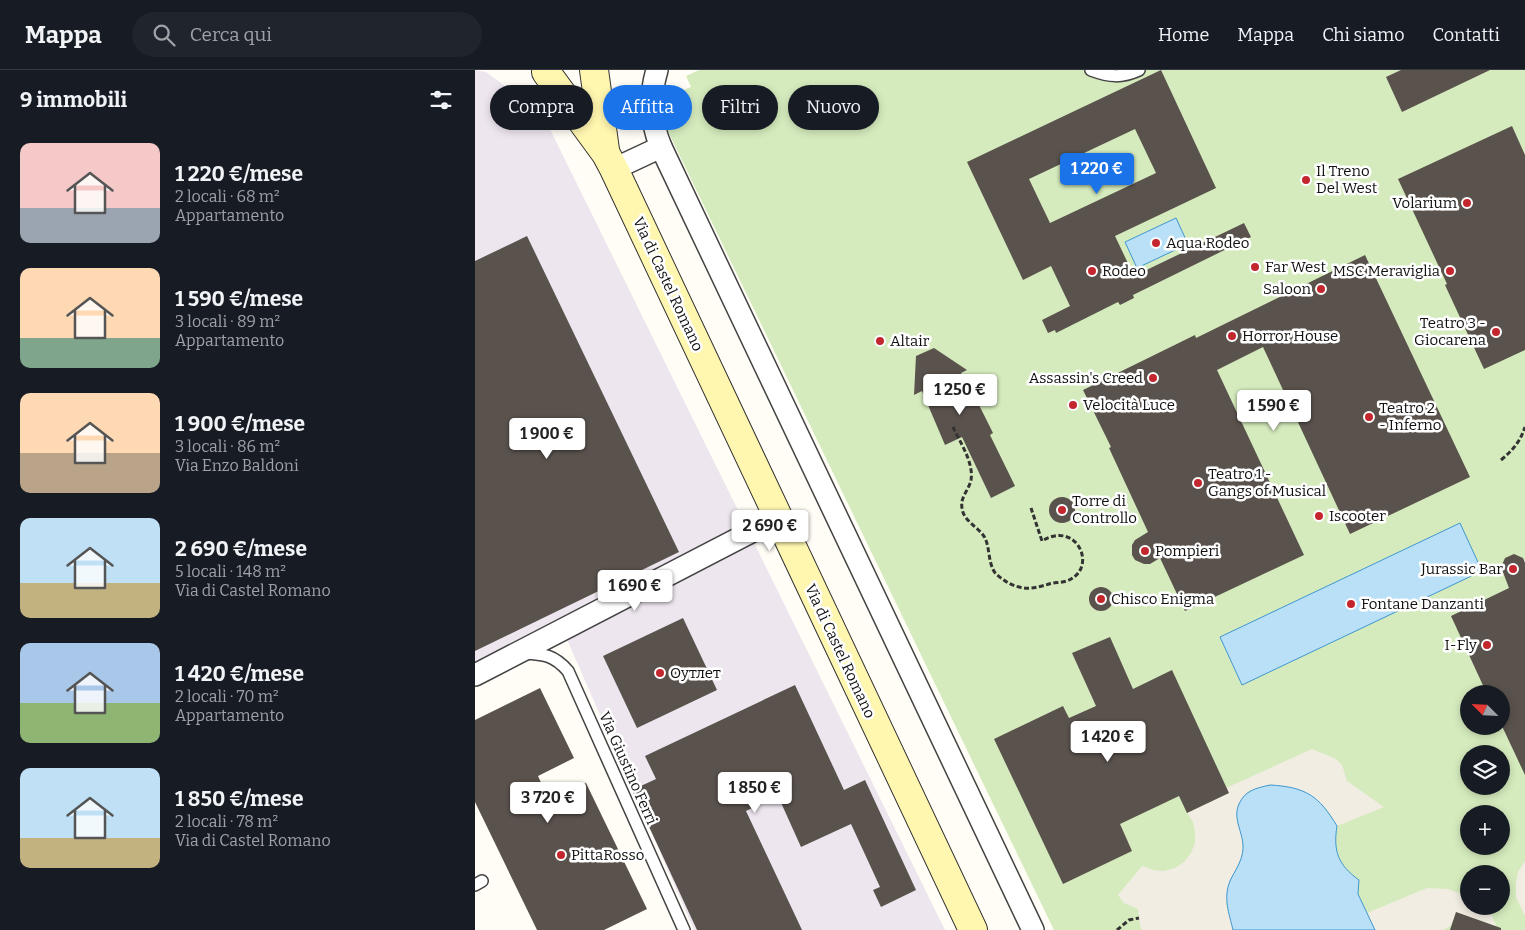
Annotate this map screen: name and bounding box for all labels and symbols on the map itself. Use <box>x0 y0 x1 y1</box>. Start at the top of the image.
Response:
pin: 1 220 € <box>1051 152 1143 195</box>
place label: Il Treno Del West <box>1316 162 1378 197</box>
marker: Il Treno Del West <box>1300 174 1312 186</box>
place label: Volarium <box>1392 194 1458 212</box>
marker: Volarium <box>1461 197 1473 209</box>
street label: Via di Castel Romano <box>629 214 707 354</box>
place label: Aqua Rodeo <box>1166 234 1249 252</box>
marker: Aqua Rodeo <box>1150 237 1162 249</box>
place label: Far West <box>1265 258 1326 276</box>
marker: Far West <box>1249 261 1261 273</box>
place label: Rodeo <box>1102 262 1146 280</box>
place label: MSC Meraviglia <box>1333 262 1440 280</box>
marker: Rodeo <box>1086 265 1098 277</box>
marker: MSC Meraviglia <box>1444 265 1456 277</box>
place label: Saloon <box>1263 280 1312 298</box>
marker: Saloon <box>1315 283 1327 295</box>
place label: Teatro 3 - Giocarena <box>1414 314 1486 349</box>
marker: Teatro 3 - Giocarena <box>1490 326 1502 338</box>
place label: Horror House <box>1242 327 1338 345</box>
marker: Horror House <box>1226 330 1238 342</box>
place label: Altair <box>890 332 930 350</box>
marker: Altair <box>874 335 886 347</box>
place label: Assassin's Creed <box>1029 369 1143 387</box>
marker: Assassin's Creed <box>1147 372 1159 384</box>
pin: 1 250 € <box>914 374 1006 416</box>
pin: 1 590 € <box>1228 390 1320 432</box>
place label: Velocità Luce <box>1083 396 1175 414</box>
marker: Velocità Luce <box>1067 399 1079 411</box>
place label: Teatro 2 - Inferno <box>1379 399 1441 434</box>
marker: Teatro 2 - Inferno <box>1363 411 1375 423</box>
pin: 1 900 € <box>501 418 593 460</box>
place label: Teatro 1 - Gangs of Musical <box>1208 465 1326 500</box>
marker: Teatro 1 - Gangs of Musical <box>1192 477 1204 489</box>
place label: Torre di Controllo <box>1072 492 1137 527</box>
marker: Torre di Controllo <box>1056 504 1068 516</box>
place label: Iscooter <box>1329 507 1386 525</box>
pin: 2 690 € <box>724 510 816 552</box>
marker: Iscooter <box>1313 510 1325 522</box>
place label: Pompieri <box>1155 542 1220 560</box>
marker: Pompieri <box>1139 545 1151 557</box>
place label: Jurassic Bar <box>1420 560 1503 578</box>
marker: Jurassic Bar <box>1507 563 1519 575</box>
pin: 1 690 € <box>589 570 681 612</box>
street label: Via di Castel Romano <box>801 581 879 721</box>
place label: Chisco Enigma <box>1111 590 1214 608</box>
marker: Chisco Enigma <box>1095 593 1107 605</box>
place label: Fontane Danzanti <box>1361 595 1485 613</box>
marker: Fontane Danzanti <box>1345 598 1357 610</box>
place label: I-Fly <box>1445 636 1477 654</box>
marker: I-Fly <box>1481 639 1493 651</box>
place label: Оутлет <box>670 664 721 682</box>
marker: Оутлет <box>654 667 666 679</box>
north arrow <box>1460 685 1510 735</box>
street label: Via Giustino Ferri <box>595 709 661 828</box>
pin: 1 420 € <box>1062 720 1154 763</box>
pin: 1 850 € <box>709 772 801 814</box>
pin: 3 720 € <box>502 782 594 824</box>
place label: PittaRosso <box>571 846 644 864</box>
marker: PittaRosso <box>555 849 567 861</box>

